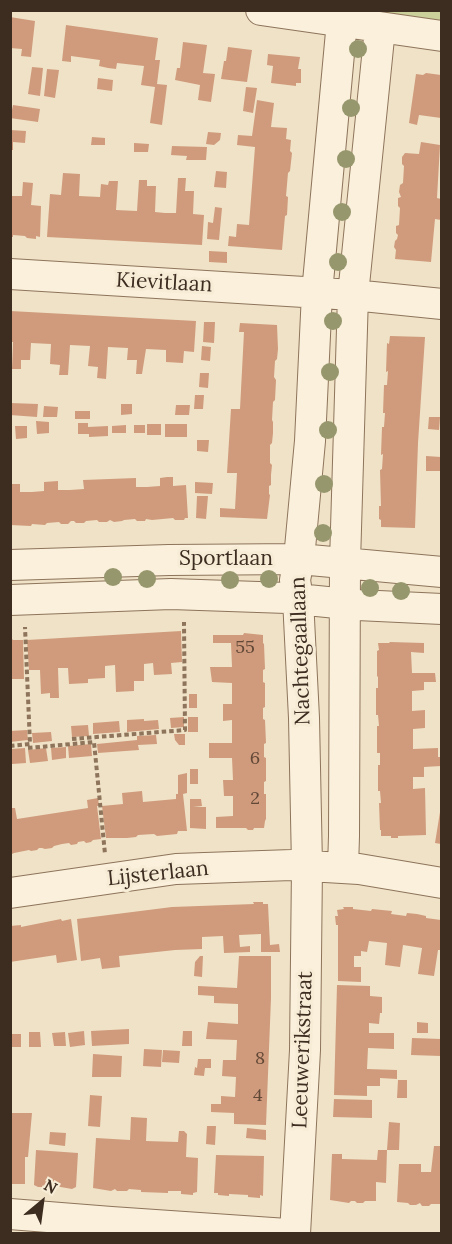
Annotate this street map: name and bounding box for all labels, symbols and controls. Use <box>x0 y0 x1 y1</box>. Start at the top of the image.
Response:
street label: Kievitlaan <box>115 268 213 298</box>
street label: Sportlaan <box>179 546 273 572</box>
street label: Nachtegaallaan <box>286 576 316 726</box>
house number: 55 <box>235 637 255 659</box>
house number: 6 <box>250 748 260 770</box>
house number: 2 <box>250 788 260 810</box>
street label: Lijsterlaan <box>106 856 210 892</box>
street label: Leeuwerikstraat <box>288 971 318 1129</box>
house number: 8 <box>255 1048 265 1070</box>
house number: 4 <box>253 1085 263 1107</box>
north arrow <box>12 1172 72 1232</box>
text: N <box>40 1175 61 1198</box>

